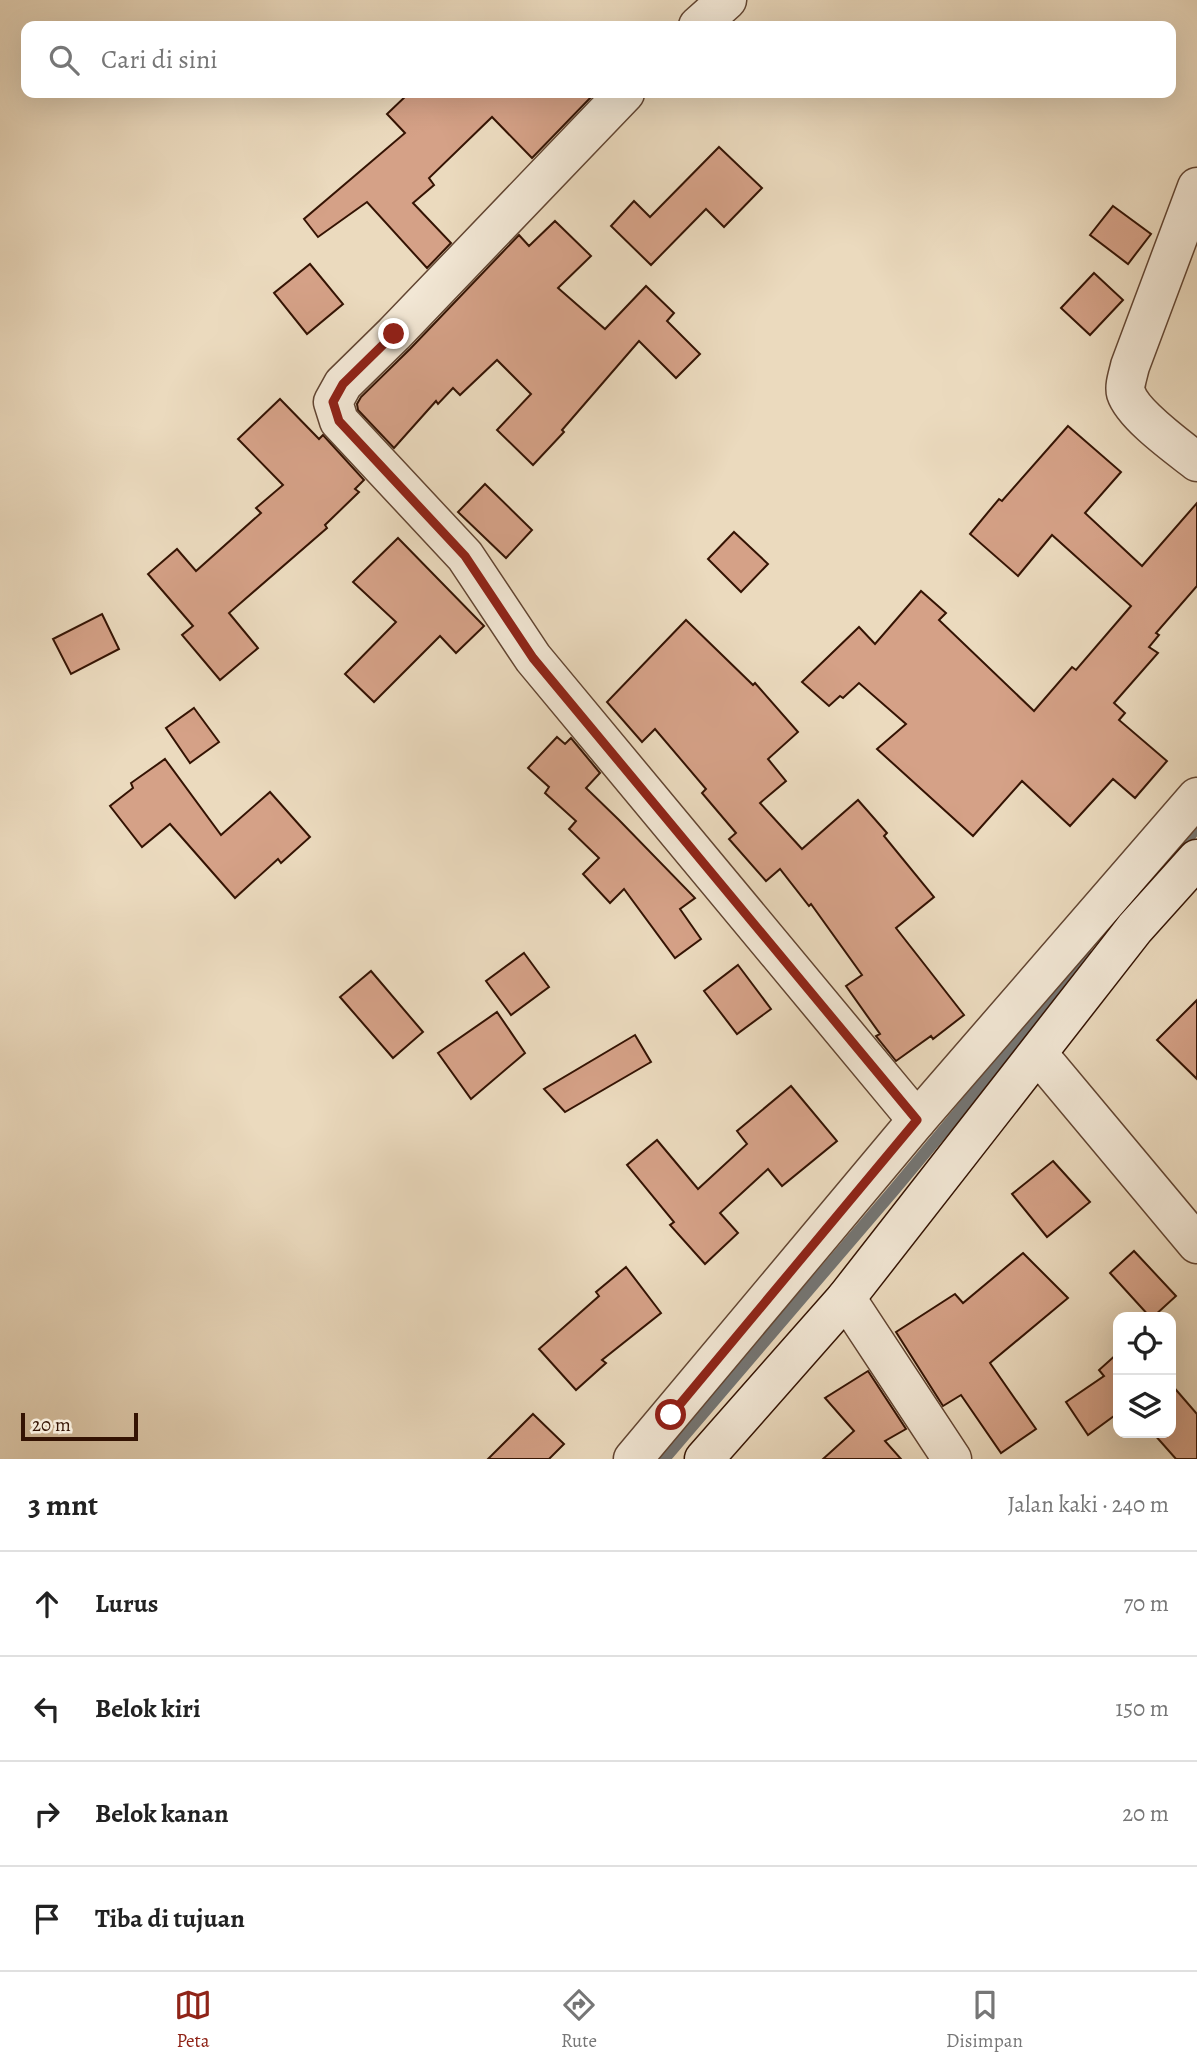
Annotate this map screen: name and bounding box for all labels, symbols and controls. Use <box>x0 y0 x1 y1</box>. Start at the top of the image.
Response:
search box <box>21 21 1176 98</box>
icon: search <box>45 41 83 79</box>
text: Cari di sini <box>101 42 218 77</box>
route end <box>378 318 409 349</box>
map controls <box>1113 1312 1176 1438</box>
button: locate <box>1113 1312 1176 1375</box>
button: layers <box>1113 1375 1176 1438</box>
route start <box>655 1399 686 1430</box>
scale bar <box>21 1410 138 1442</box>
text: 20 m <box>32 1412 71 1438</box>
text: 3 mnt <box>28 1485 98 1525</box>
text: Jalan kaki · 240 m <box>1007 1489 1169 1520</box>
icon: ahead <box>28 1585 66 1623</box>
text: Lurus <box>95 1586 158 1621</box>
text: 70 m <box>1123 1588 1169 1619</box>
icon: left <box>28 1690 66 1728</box>
text: Belok kiri <box>95 1691 201 1726</box>
text: 150 m <box>1115 1693 1169 1724</box>
icon: right <box>28 1795 66 1833</box>
text: Belok kanan <box>95 1796 229 1831</box>
text: 20 m <box>1122 1798 1169 1829</box>
icon: arrive <box>28 1900 66 1938</box>
text: Tiba di tujuan <box>95 1901 245 1936</box>
tab: Peta <box>174 1986 212 2054</box>
tab: Rute <box>560 1986 598 2054</box>
tab: Disimpan <box>946 1986 1023 2054</box>

